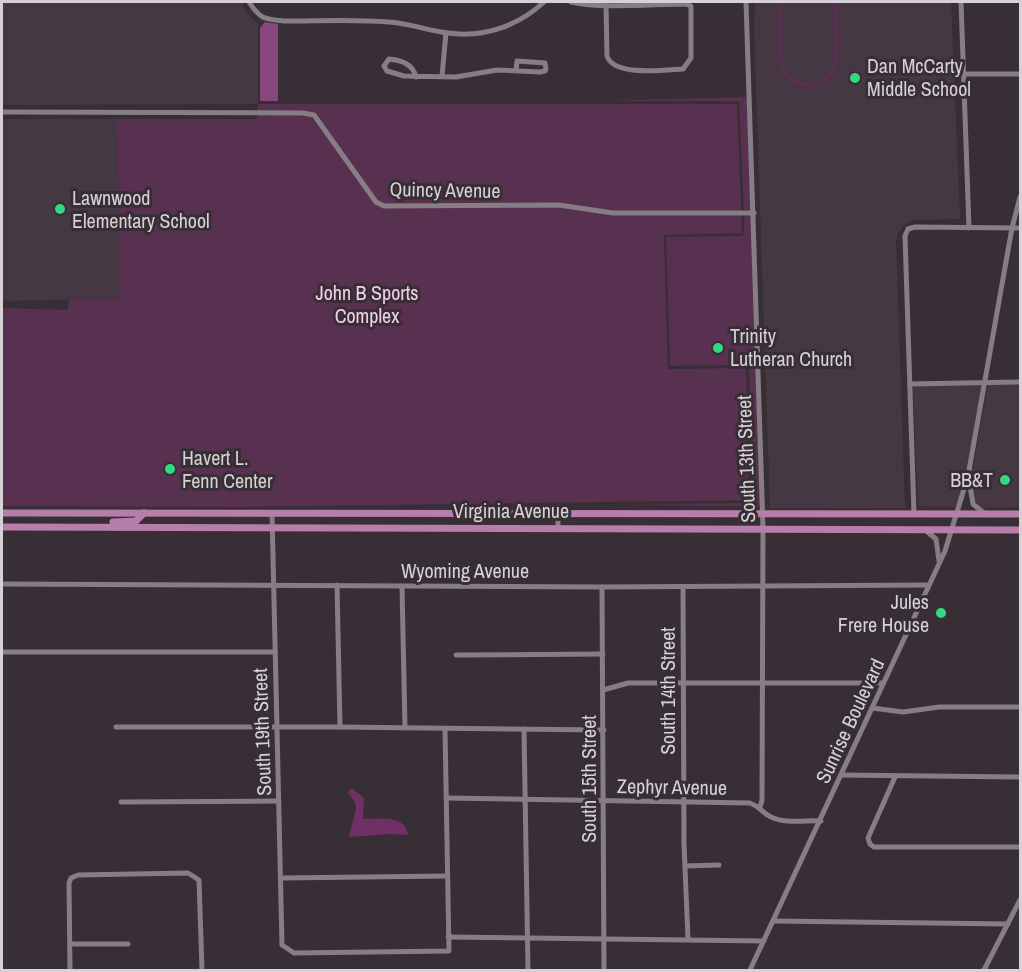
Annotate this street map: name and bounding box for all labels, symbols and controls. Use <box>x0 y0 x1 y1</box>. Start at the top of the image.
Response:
place label: Dan McCarty Middle School <box>867 52 971 102</box>
marker: Dan McCarty Middle School <box>848 71 862 85</box>
street label: Quincy Avenue <box>389 175 501 204</box>
place label: Lawnwood Elementary School <box>72 184 210 234</box>
marker: Lawnwood Elementary School <box>53 202 67 216</box>
park label: John B Sports Complex <box>315 279 419 329</box>
place label: Trinity Lutheran Church <box>730 322 852 372</box>
marker: Trinity Lutheran Church <box>711 341 725 355</box>
street label: South 13th Street <box>730 394 761 523</box>
place label: Havert L. Fenn Center <box>182 444 273 494</box>
marker: Havert L. Fenn Center <box>163 462 177 476</box>
place label: BB&T <box>950 466 993 493</box>
marker: BB&T <box>998 473 1012 487</box>
street label: Virginia Avenue <box>453 497 569 524</box>
street label: Wyoming Avenue <box>401 557 529 584</box>
place label: Jules Frere House <box>838 588 929 638</box>
marker: Jules Frere House <box>934 606 948 620</box>
street label: South 14th Street <box>654 627 681 755</box>
street label: Sunrise Boulevard <box>809 654 890 788</box>
street label: South 19th Street <box>246 667 277 796</box>
street label: South 15th Street <box>575 715 602 843</box>
street label: Zephyr Avenue <box>617 772 727 801</box>

